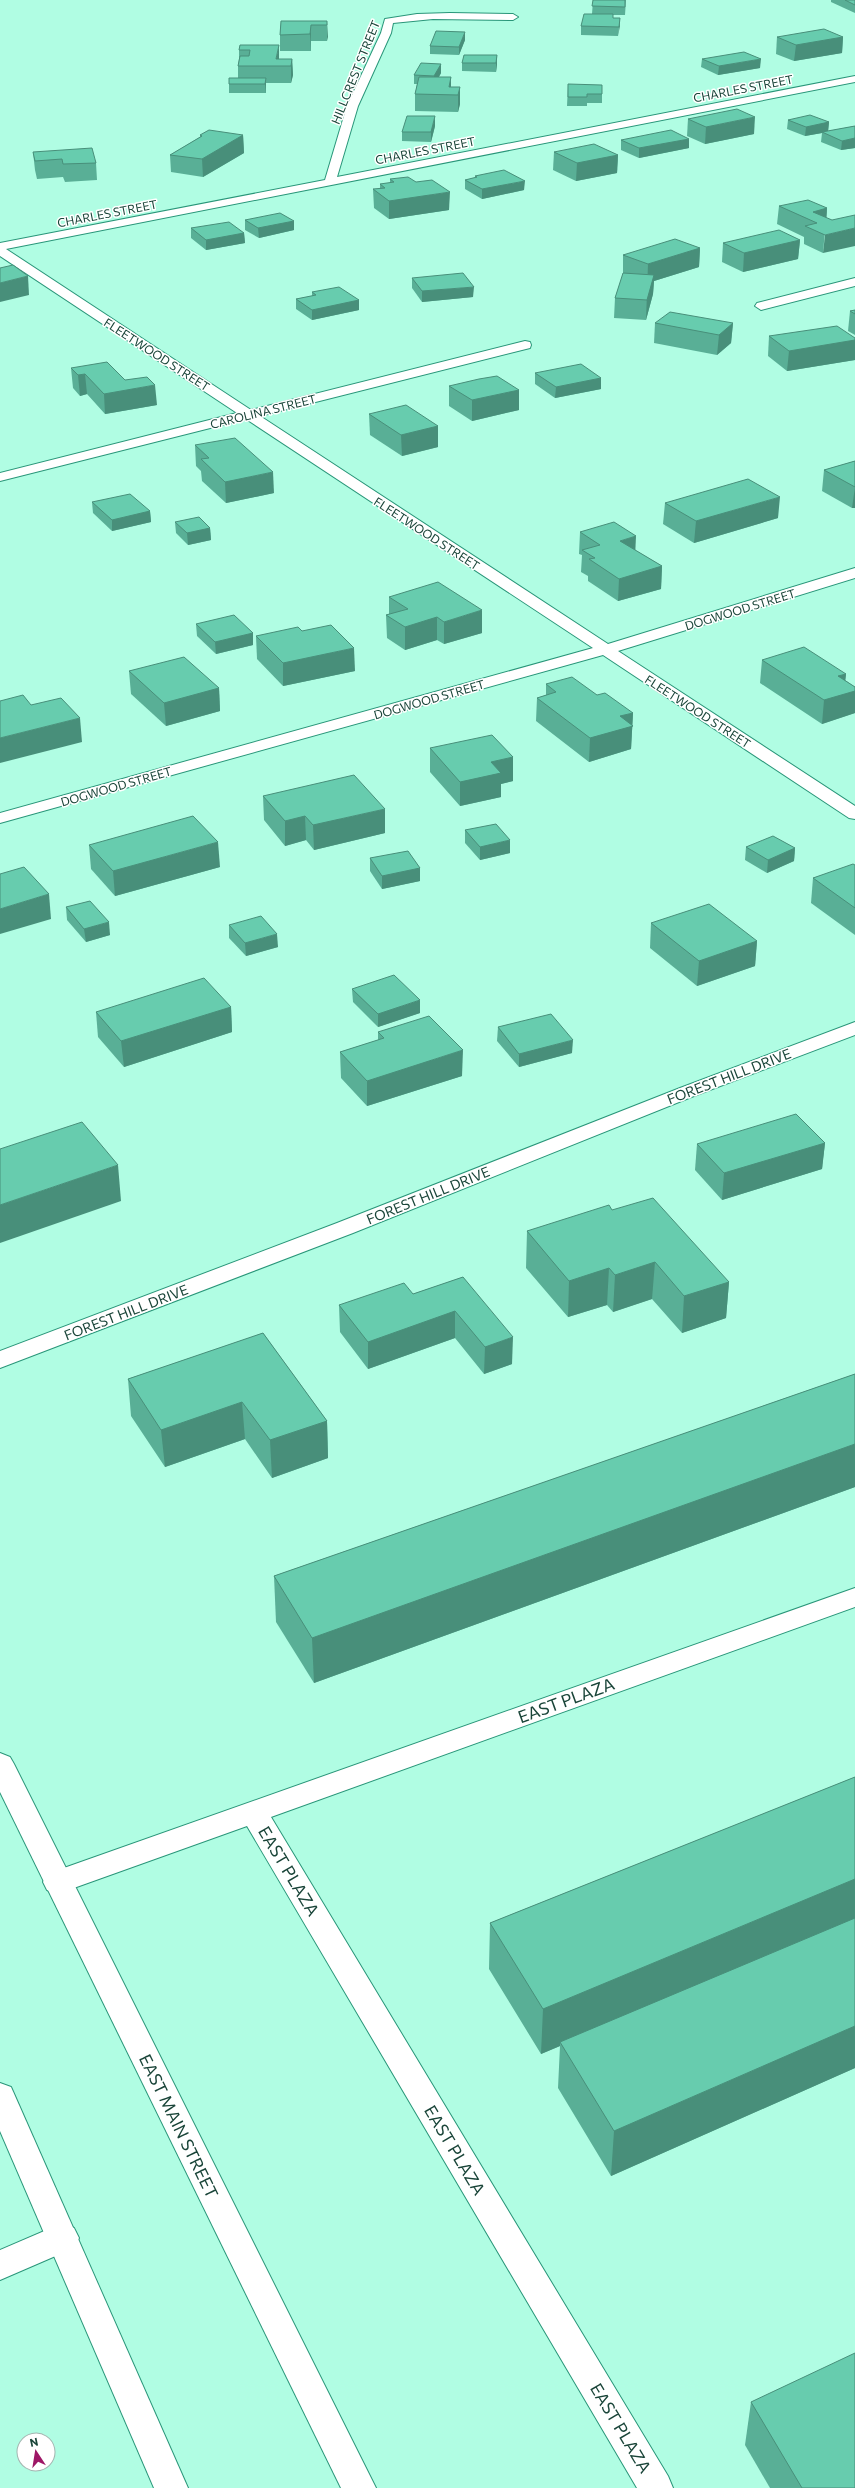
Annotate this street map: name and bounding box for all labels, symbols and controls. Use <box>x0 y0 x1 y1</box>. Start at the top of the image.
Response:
street label: HILLCREST STREET <box>328 18 382 126</box>
street label: CHARLES STREET <box>692 71 794 105</box>
street label: CHARLES STREET <box>374 133 476 167</box>
street label: CHARLES STREET <box>56 196 158 230</box>
street label: FLEETWOOD STREET <box>102 315 213 394</box>
street label: CAROLINA STREET <box>209 391 318 431</box>
street label: FLEETWOOD STREET <box>372 494 483 573</box>
street label: DOGWOOD STREET <box>683 585 797 632</box>
street label: FLEETWOOD STREET <box>643 672 754 751</box>
street label: DOGWOOD STREET <box>372 676 486 722</box>
street label: DOGWOOD STREET <box>59 763 173 809</box>
street label: FOREST HILL DRIVE <box>665 1045 793 1107</box>
street label: FOREST HILL DRIVE <box>364 1162 492 1228</box>
street label: FOREST HILL DRIVE <box>62 1281 190 1343</box>
street label: EAST PLAZA <box>515 1673 617 1727</box>
street label: EAST PLAZA <box>254 1822 324 1920</box>
street label: EAST MAIN STREET <box>135 2051 223 2202</box>
street label: EAST PLAZA <box>420 2101 490 2199</box>
street label: EAST PLAZA <box>586 2379 656 2477</box>
north arrow <box>16 2432 56 2472</box>
text: N <box>28 2435 39 2449</box>

